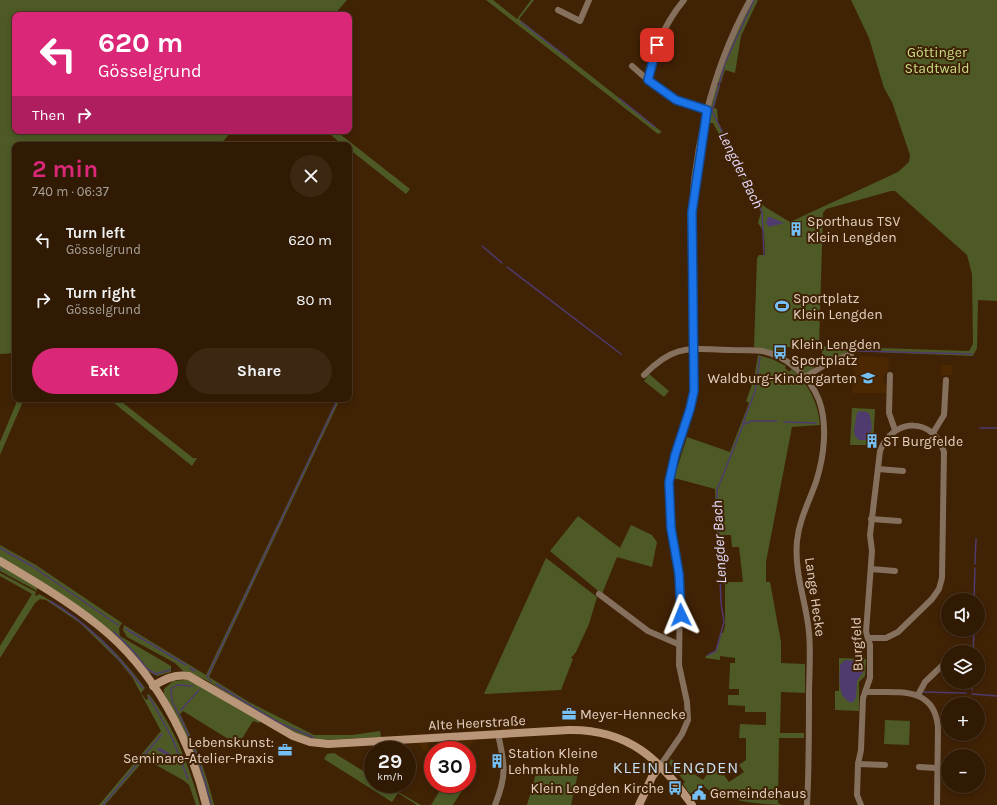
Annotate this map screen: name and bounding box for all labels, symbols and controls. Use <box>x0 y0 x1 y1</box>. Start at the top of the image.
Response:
text: 620 m <box>98 26 183 59</box>
icon: left <box>32 28 84 80</box>
pin <box>640 28 674 62</box>
icon: arrive <box>646 34 668 56</box>
park label: Göttinger Stadtwald <box>904 44 970 77</box>
text: Gösselgrund <box>98 60 202 82</box>
icon: right <box>73 104 95 126</box>
text: Then <box>32 106 65 124</box>
water label: Lengder Bach <box>715 129 767 211</box>
text: 2 min <box>32 155 98 183</box>
button: close <box>290 155 332 197</box>
text: 740 m · 06:37 <box>32 184 109 199</box>
place label: Sporthaus TSV Klein Lengden <box>807 213 900 246</box>
building icon: Sporthaus TSV Klein Lengden <box>788 221 804 237</box>
text: Turn left <box>66 224 125 242</box>
icon: left <box>32 229 54 251</box>
text: 620 m <box>288 231 332 249</box>
text: Gösselgrund <box>66 242 141 257</box>
text: Turn right <box>66 284 136 302</box>
icon: right <box>32 289 54 311</box>
place label: Sportplatz Klein Lengden <box>793 290 883 323</box>
text: 80 m <box>296 291 332 309</box>
sports icon: Sportplatz Klein Lengden <box>774 298 790 314</box>
text: Gösselgrund <box>66 302 141 317</box>
place label: Klein Lengden Sportplatz <box>791 336 881 369</box>
bus stop icon: Klein Lengden Sportplatz <box>772 344 788 360</box>
button: Exit <box>32 348 178 394</box>
button: Share <box>186 348 332 394</box>
place label: Waldburg-Kindergarten <box>708 370 857 387</box>
school or university icon: Waldburg-Kindergarten <box>860 370 876 386</box>
building icon: ST Burgfelde <box>864 433 880 449</box>
place label: ST Burgfelde <box>883 433 963 450</box>
water label: Lengder Bach <box>708 500 730 584</box>
street label: Lange Hecke <box>801 556 829 638</box>
map controls <box>941 593 985 793</box>
button: sound <box>941 593 985 637</box>
position arrow <box>660 594 702 636</box>
street label: Burgfeld <box>848 617 866 671</box>
button: layers <box>941 645 985 689</box>
button: + <box>941 697 985 741</box>
office icon: Meyer-Hennecke <box>561 706 577 722</box>
place label: Meyer-Hennecke <box>580 706 686 723</box>
street label: Alte Heerstraße <box>428 712 526 734</box>
place label: Lebenskunst: Seminare-Atelier-Praxis <box>123 734 274 767</box>
speed limit sign: 30 <box>424 741 476 793</box>
office icon: Lebenskunst: Seminare-Atelier-Praxis <box>277 742 293 758</box>
place label: Station Kleine Lehmkuhle <box>508 745 598 778</box>
button: − <box>941 749 985 793</box>
text: 29 <box>378 750 402 773</box>
building icon: Station Kleine Lehmkuhle <box>489 753 505 769</box>
district label: KLEIN LENGDEN <box>613 758 739 777</box>
text: km/h <box>377 771 403 783</box>
place label: Klein Lengden Kirche <box>530 780 664 797</box>
bus stop icon: Klein Lengden Kirche <box>667 780 683 796</box>
public building icon: Gemeindehaus <box>691 785 707 801</box>
place label: Gemeindehaus <box>710 785 807 802</box>

